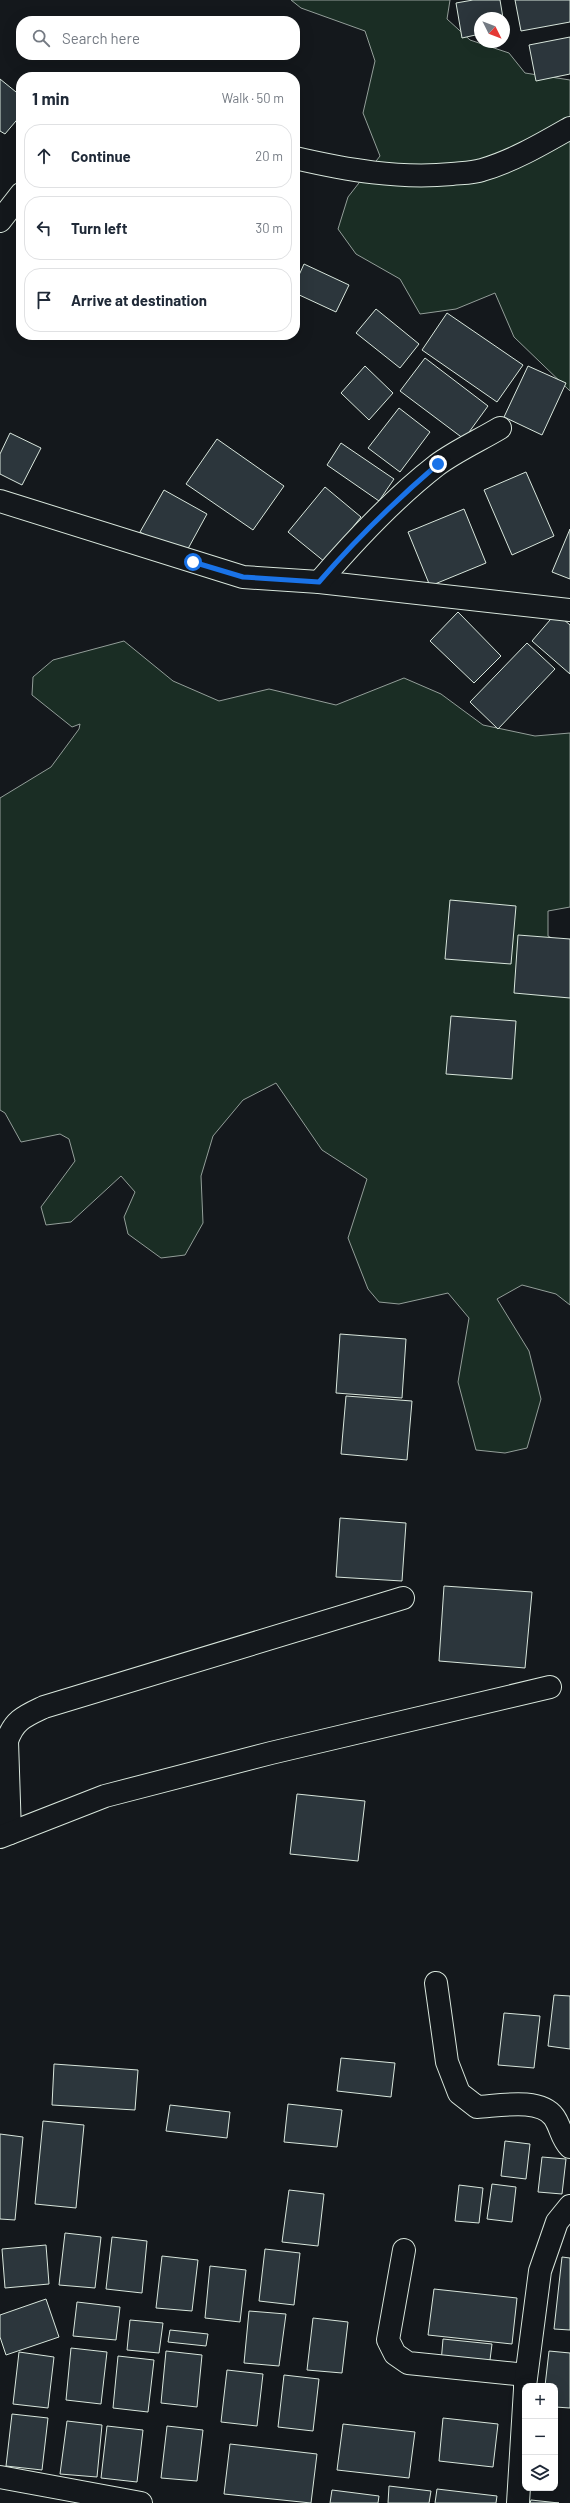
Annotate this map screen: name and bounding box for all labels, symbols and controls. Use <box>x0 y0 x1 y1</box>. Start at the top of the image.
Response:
north arrow <box>474 12 510 48</box>
search box <box>16 16 300 60</box>
icon: search <box>30 27 52 49</box>
text: Search here <box>62 29 140 47</box>
text: 1 min <box>32 88 69 108</box>
text: Walk · 50 m <box>222 90 284 106</box>
icon: ahead <box>33 145 55 167</box>
text: Continue <box>71 147 131 165</box>
text: 20 m <box>255 148 283 164</box>
icon: left <box>33 217 55 239</box>
text: Turn left <box>71 219 127 237</box>
text: 30 m <box>256 220 283 236</box>
icon: arrive <box>33 289 55 311</box>
text: Arrive at destination <box>71 291 207 309</box>
route end <box>429 455 447 473</box>
route start <box>184 553 202 571</box>
map controls <box>522 2383 558 2491</box>
button: + <box>522 2383 558 2419</box>
button: − <box>522 2419 558 2455</box>
button: layers <box>522 2455 558 2491</box>

